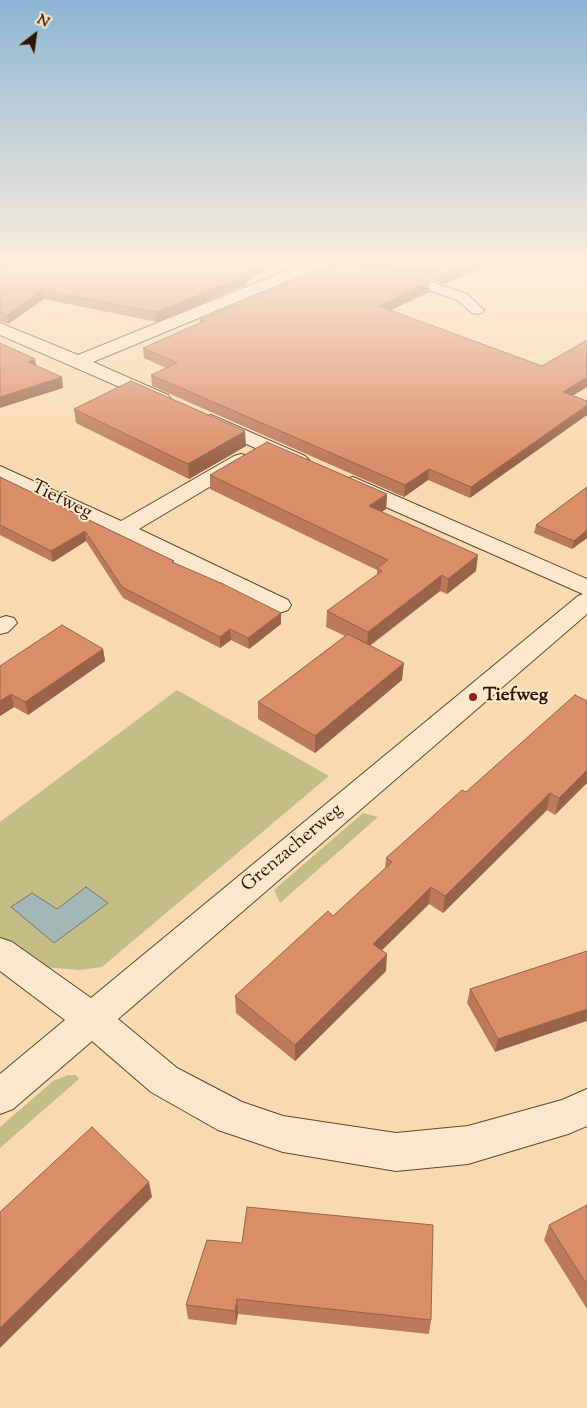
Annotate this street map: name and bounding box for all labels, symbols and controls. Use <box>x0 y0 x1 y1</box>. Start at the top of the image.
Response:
north arrow <box>10 10 60 60</box>
text: N <box>33 11 52 33</box>
street label: Tiefweg <box>27 477 95 525</box>
place label: Tiefweg <box>483 686 548 708</box>
marker: Tiefweg <box>467 691 479 703</box>
street label: Grenzacherweg <box>238 800 348 898</box>

